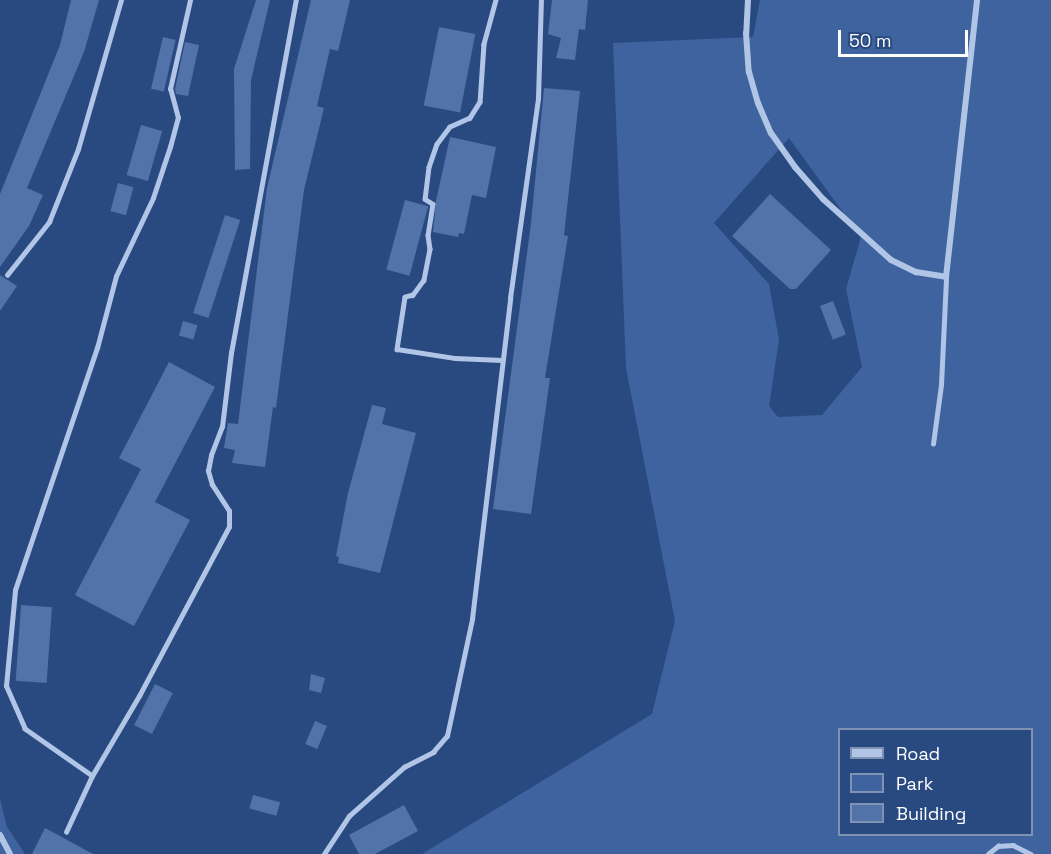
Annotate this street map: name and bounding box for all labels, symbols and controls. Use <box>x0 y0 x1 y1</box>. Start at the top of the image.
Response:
scale bar <box>841 18 972 56</box>
text: 50 m <box>849 29 891 52</box>
legend <box>838 728 1033 836</box>
text: Road <box>896 742 940 765</box>
text: Park <box>896 772 933 795</box>
text: Building <box>896 802 966 825</box>

